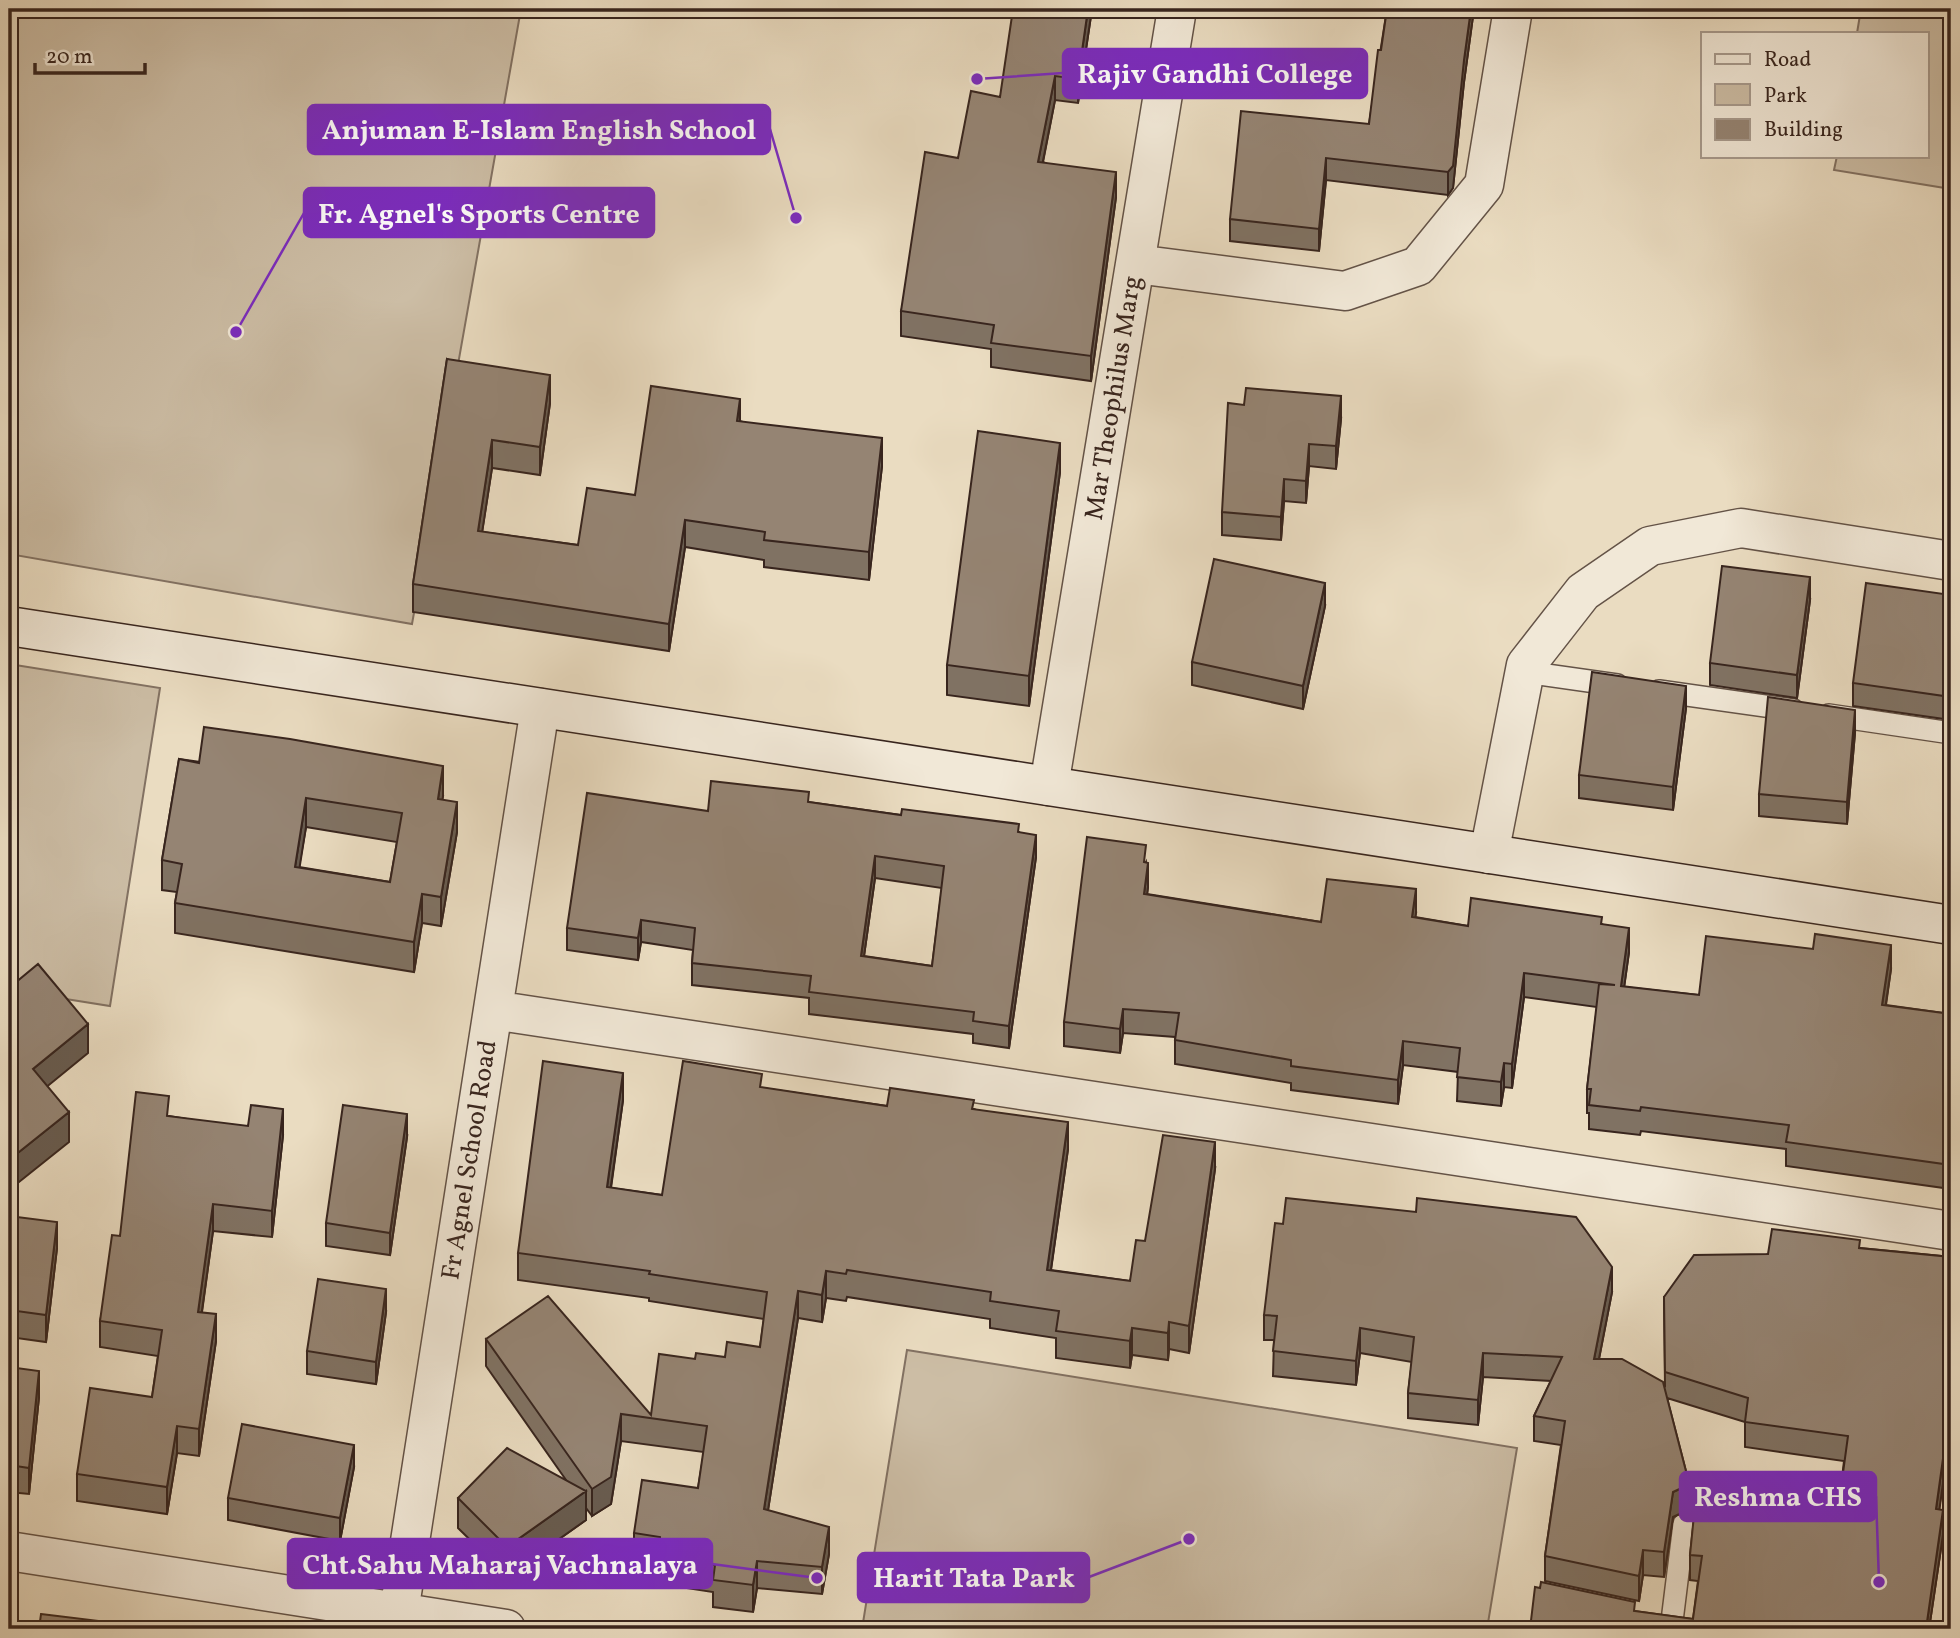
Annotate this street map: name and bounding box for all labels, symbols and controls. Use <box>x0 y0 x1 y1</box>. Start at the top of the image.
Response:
scale bar <box>35 32 145 76</box>
legend <box>1701 32 1928 158</box>
text: 20 m <box>46 43 92 72</box>
text: Road <box>1764 46 1811 75</box>
callout: Rajiv Gandhi College <box>1063 49 1367 98</box>
text: Rajiv Gandhi College <box>1077 56 1353 95</box>
text: Park <box>1764 82 1807 111</box>
callout: Anjuman E-Islam English School <box>308 105 770 154</box>
text: Anjuman E-Islam English School <box>322 112 756 151</box>
text: Building <box>1764 116 1843 145</box>
callout: Fr. Agnel's Sports Centre <box>304 188 654 237</box>
text: Fr. Agnel's Sports Centre <box>318 196 640 235</box>
street label: Mar Theophilus Marg <box>1077 273 1151 523</box>
street label: Fr Agnel School Road <box>433 1038 507 1282</box>
callout: Reshma CHS <box>1680 1472 1876 1521</box>
text: Reshma CHS <box>1694 1479 1862 1518</box>
callout: Cht.Sahu Maharaj Vachnalaya <box>288 1539 712 1588</box>
text: Cht.Sahu Maharaj Vachnalaya <box>302 1547 698 1586</box>
callout: Harit Tata Park <box>858 1553 1089 1602</box>
text: Harit Tata Park <box>873 1560 1075 1599</box>

